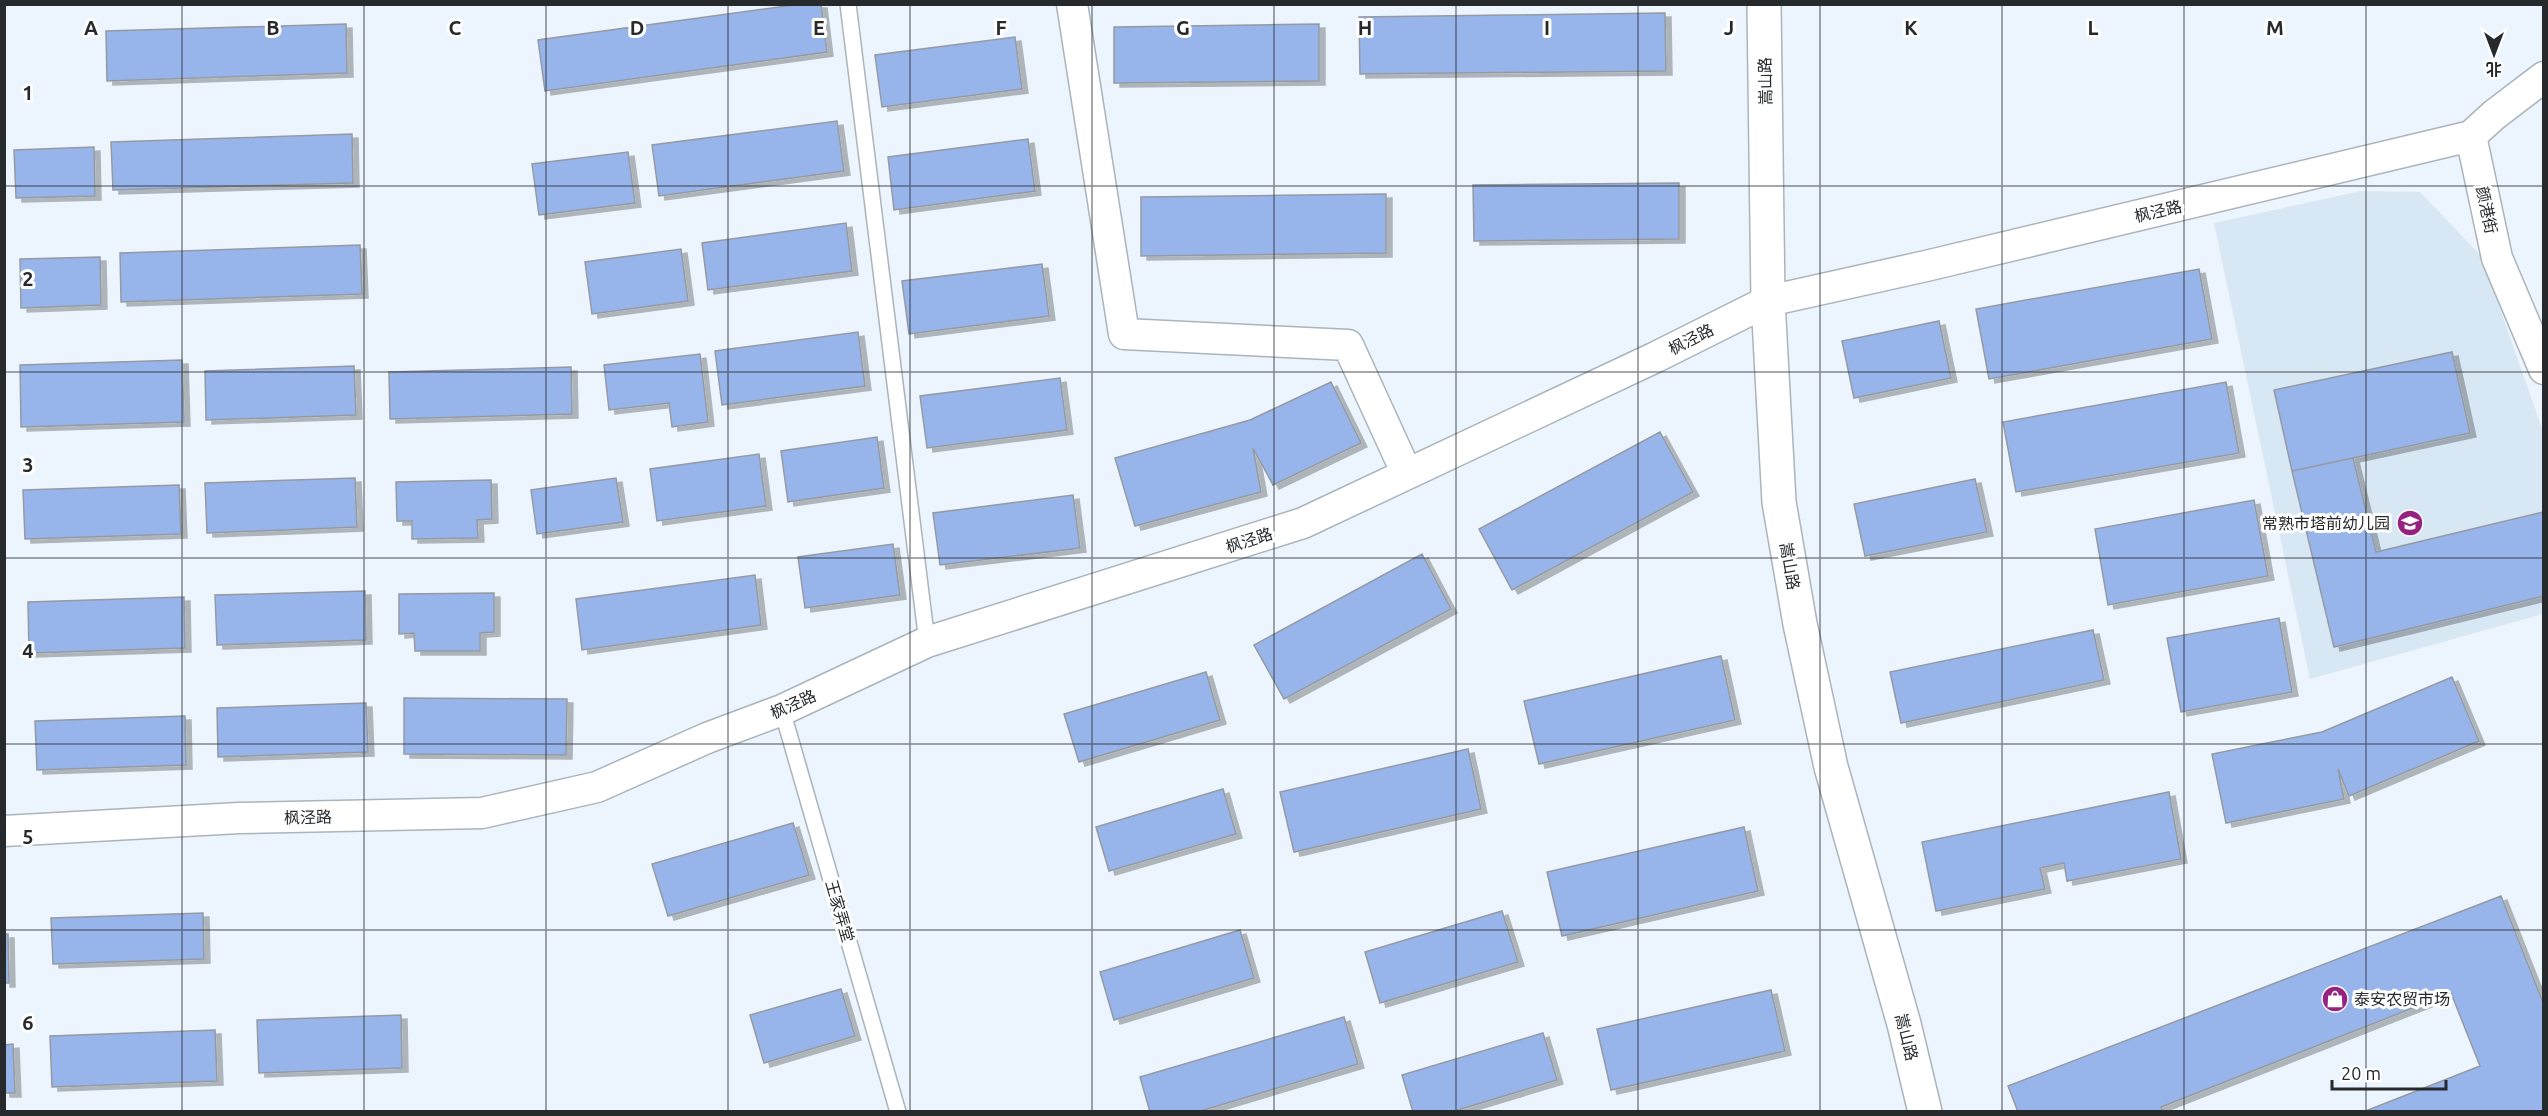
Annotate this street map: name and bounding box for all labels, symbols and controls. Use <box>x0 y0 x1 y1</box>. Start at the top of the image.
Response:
text: A <box>84 16 98 39</box>
text: B <box>266 16 280 39</box>
text: C <box>449 16 462 39</box>
text: D <box>630 16 644 39</box>
text: E <box>813 16 825 39</box>
text: F <box>995 16 1007 39</box>
text: G <box>1176 16 1190 39</box>
text: H <box>1358 16 1372 39</box>
text: I <box>1544 16 1550 39</box>
text: J <box>1724 16 1734 39</box>
text: K <box>1904 16 1918 39</box>
text: L <box>2088 16 2099 39</box>
text: M <box>2266 16 2284 39</box>
north arrow <box>2464 24 2524 84</box>
street label: 嵩山路 <box>1756 57 1774 105</box>
text: 北 <box>2486 60 2502 78</box>
text: 1 <box>22 81 34 104</box>
street label: 颜港街 <box>2473 185 2501 235</box>
street label: 枫泾路 <box>2133 197 2183 225</box>
text: 2 <box>22 267 34 290</box>
street label: 枫泾路 <box>1666 320 1716 358</box>
text: 3 <box>22 453 34 476</box>
school or university icon: 常熟市塔前幼儿园 <box>2395 508 2425 538</box>
place label: 常熟市塔前幼儿园 <box>2262 514 2390 532</box>
street label: 枫泾路 <box>1223 524 1275 556</box>
street label: 嵩山路 <box>1777 541 1803 591</box>
text: 4 <box>22 639 34 662</box>
street label: 枫泾路 <box>767 686 819 722</box>
street label: 枫泾路 <box>284 808 332 826</box>
text: 5 <box>22 825 34 848</box>
street label: 王家弄堂 <box>823 878 857 944</box>
shop icon: 泰安农贸市场 <box>2320 984 2350 1014</box>
place label: 泰安农贸市场 <box>2354 990 2450 1008</box>
text: 6 <box>22 1011 34 1034</box>
street label: 嵩山路 <box>1892 1012 1922 1062</box>
scale bar <box>2332 1053 2446 1091</box>
text: 20 m <box>2341 1063 2381 1083</box>

